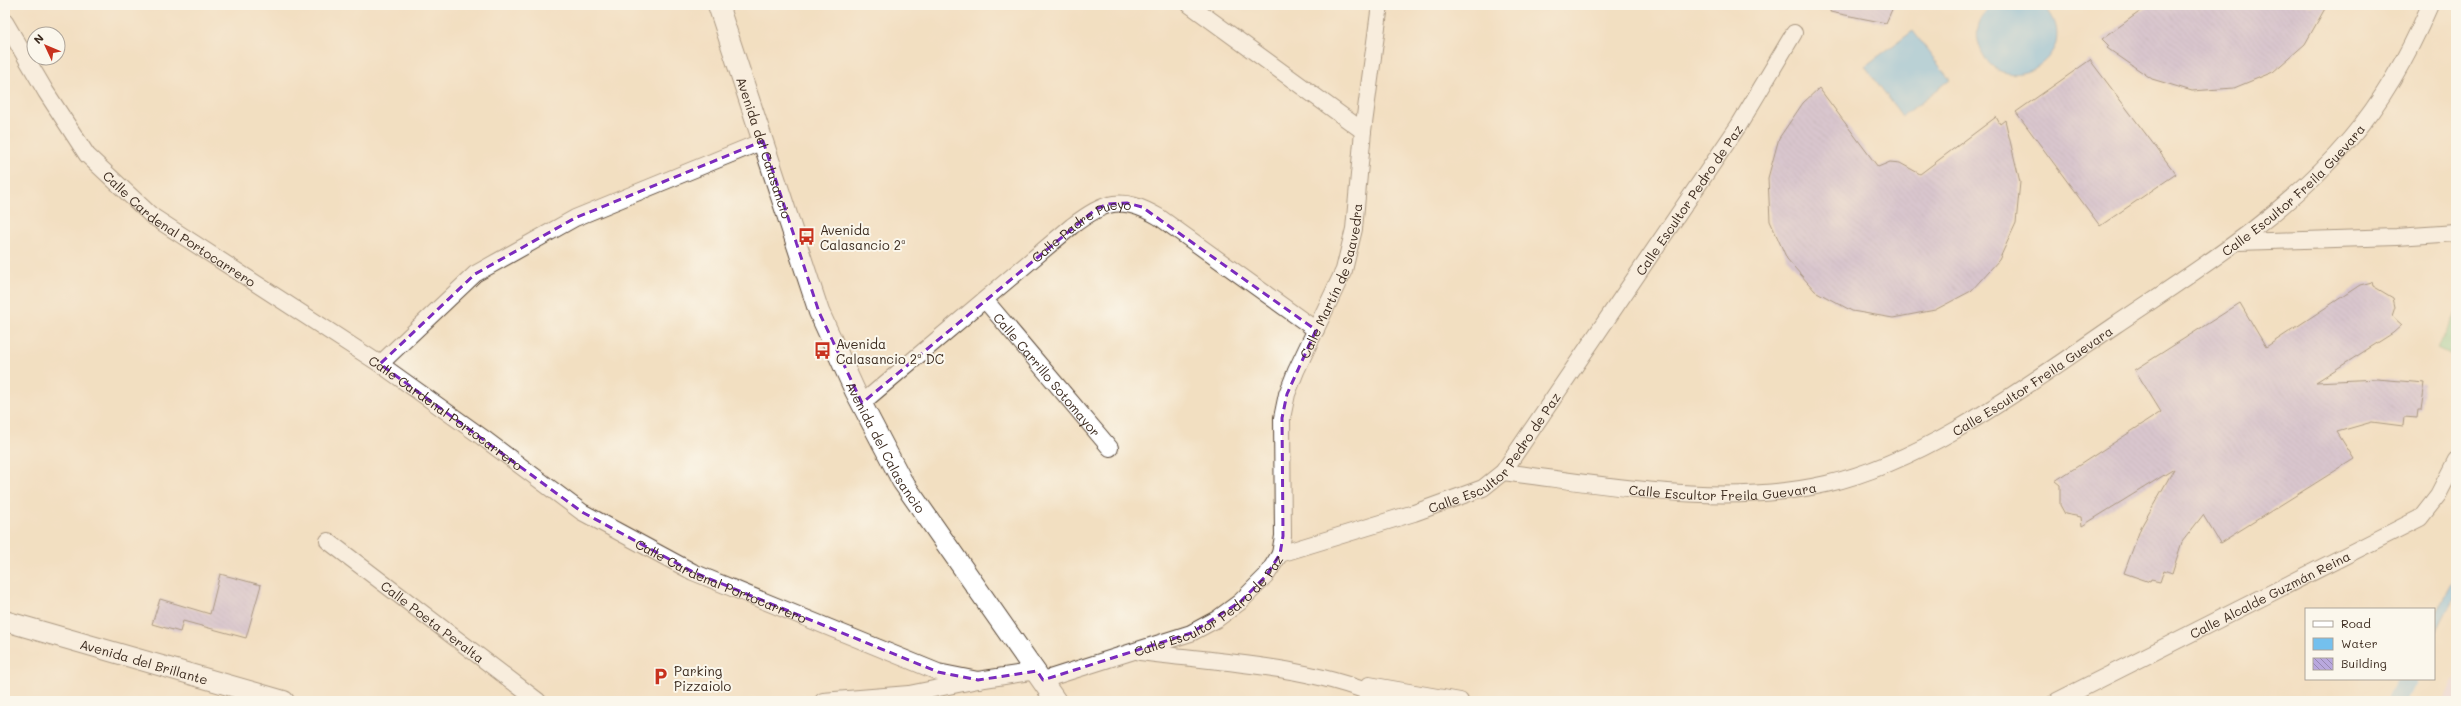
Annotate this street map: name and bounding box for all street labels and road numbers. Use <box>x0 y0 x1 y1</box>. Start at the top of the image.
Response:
street label: Avenida del Calasancio <box>734 75 796 221</box>
street label: Calle Escultor Freila Guevara <box>2218 120 2368 259</box>
street label: Calle Escultor Pedro de Paz <box>1631 121 1746 278</box>
street label: Calle Cardenal Portocarrero <box>100 166 260 290</box>
street label: Calle Padre Pueyo <box>1027 195 1133 265</box>
street label: Calle Martín de Saavedra <box>1295 203 1365 361</box>
street label: Calle Carrillo Sotomayor <box>990 309 1105 440</box>
street label: Calle Escultor Freila Guevara <box>1949 321 2115 439</box>
street label: Calle Cardenal Portocarrero <box>366 351 527 474</box>
street label: Avenida del Calasancio <box>843 378 930 516</box>
street label: Calle Escultor Pedro de Paz <box>1425 389 1563 516</box>
street label: Calle Escultor Freila Guevara <box>1628 478 1818 503</box>
street label: Calle Cardenal Portocarrero <box>633 534 810 626</box>
street label: Calle Alcalde Guzmán Reina <box>2186 546 2353 641</box>
street label: Calle Escultor Pedro de Paz <box>1132 551 1286 659</box>
street label: Calle Poeta Peralta <box>378 576 488 666</box>
street label: Avenida del Brillante <box>78 635 210 687</box>

